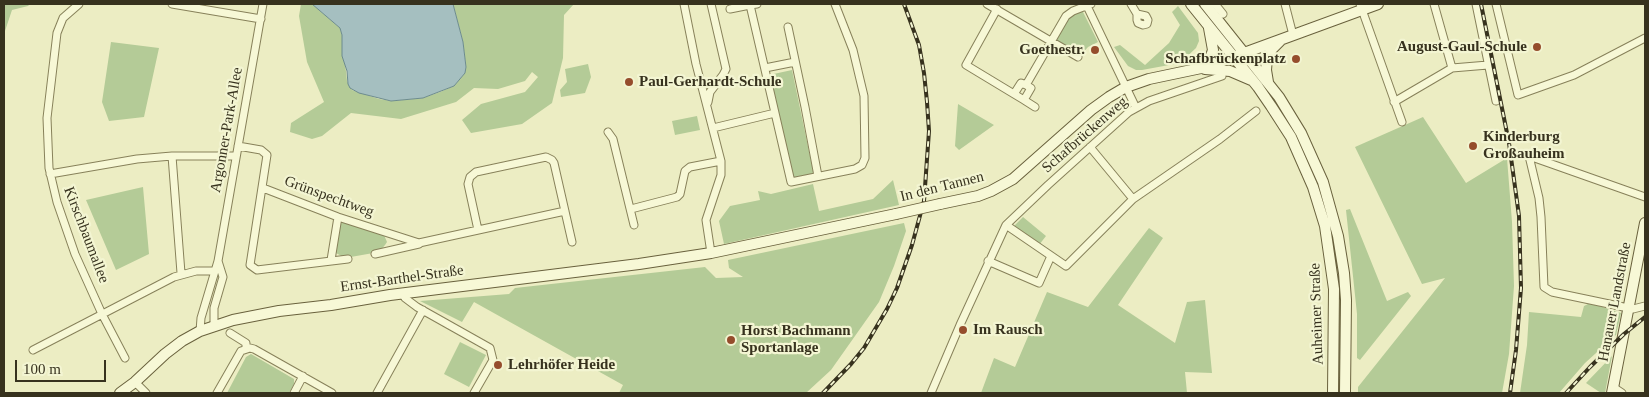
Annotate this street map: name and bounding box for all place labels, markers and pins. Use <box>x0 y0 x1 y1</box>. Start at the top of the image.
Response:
place label: August-Gaul-Schule <box>1397 38 1527 56</box>
place label: Goethestr. <box>1019 41 1085 59</box>
marker: August-Gaul-Schule <box>1531 41 1543 53</box>
marker: Goethestr. <box>1089 44 1101 56</box>
place label: Schafbrückenplatz <box>1165 50 1286 68</box>
marker: Schafbrückenplatz <box>1290 53 1302 65</box>
place label: Paul-Gerhardt-Schule <box>639 73 781 91</box>
marker: Paul-Gerhardt-Schule <box>623 76 635 88</box>
place label: Kinderburg Großauheim <box>1483 128 1564 163</box>
marker: Kinderburg Großauheim <box>1467 140 1479 152</box>
place label: Im Rausch <box>973 321 1043 339</box>
place label: Horst Bachmann Sportanlage <box>741 322 851 357</box>
marker: Im Rausch <box>957 324 969 336</box>
marker: Horst Bachmann Sportanlage <box>725 334 737 346</box>
place label: Lehrhöfer Heide <box>508 356 615 374</box>
marker: Lehrhöfer Heide <box>492 359 504 371</box>

